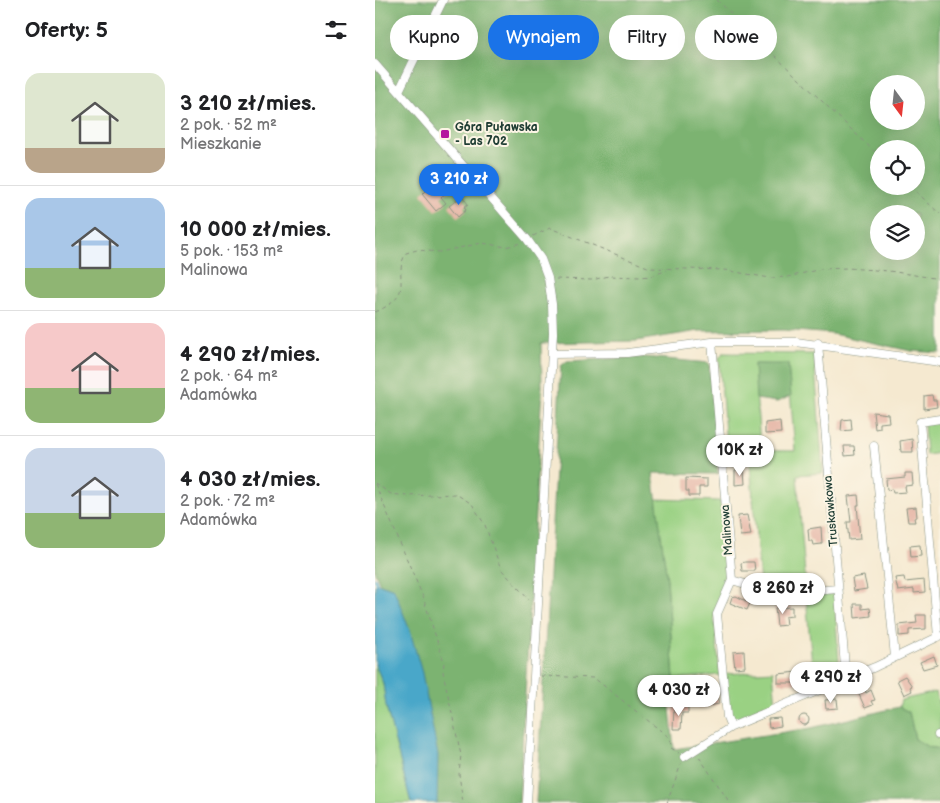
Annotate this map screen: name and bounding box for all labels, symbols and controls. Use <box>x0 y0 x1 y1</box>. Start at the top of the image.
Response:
chip: Kupno <box>390 15 478 60</box>
chip: Wynajem <box>488 15 599 60</box>
chip: Filtry <box>609 15 685 60</box>
chip: Nowe <box>695 15 777 60</box>
icon: filters <box>322 16 350 44</box>
text: Oferty: 5 <box>25 18 108 43</box>
north arrow <box>870 75 925 130</box>
map controls <box>870 75 925 260</box>
text: 3 210 zł/mies. <box>180 91 316 116</box>
icon: home <box>65 93 125 153</box>
text: 2 pok. · 52 m² <box>180 116 277 135</box>
place label: Góra Puławska - Las 702 <box>455 120 538 149</box>
marker: Góra Puławska - Las 702 <box>439 128 451 140</box>
text: Mieszkanie <box>180 135 262 154</box>
button: locate <box>870 140 925 195</box>
pin: 3 210 zł <box>407 164 511 206</box>
text: 3 210 zł <box>430 170 488 189</box>
button: layers <box>870 205 925 260</box>
text: 10 000 zł/mies. <box>180 217 331 242</box>
icon: home <box>65 218 125 278</box>
text: 5 pok. · 153 m² <box>180 242 283 261</box>
text: Malinowa <box>180 261 248 280</box>
text: 4 290 zł/mies. <box>180 342 320 367</box>
icon: home <box>65 343 125 403</box>
text: 2 pok. · 64 m² <box>180 367 278 386</box>
text: Adamówka <box>180 386 257 405</box>
pin: 10K zł <box>699 434 781 477</box>
text: 10K zł <box>717 441 763 460</box>
text: 4 030 zł/mies. <box>180 467 320 492</box>
icon: home <box>65 468 125 528</box>
street label: Truskawkowa <box>820 475 842 547</box>
text: 2 pok. · 72 m² <box>180 492 275 511</box>
street label: Malinowa <box>718 504 736 556</box>
text: Adamówka <box>180 511 257 530</box>
pin: 8 260 zł <box>731 572 835 615</box>
text: 8 260 zł <box>752 579 814 598</box>
pin: 4 290 zł <box>779 662 883 704</box>
text: 4 290 zł <box>800 668 862 687</box>
pin: 4 030 zł <box>627 674 731 717</box>
text: 4 030 zł <box>648 681 710 700</box>

